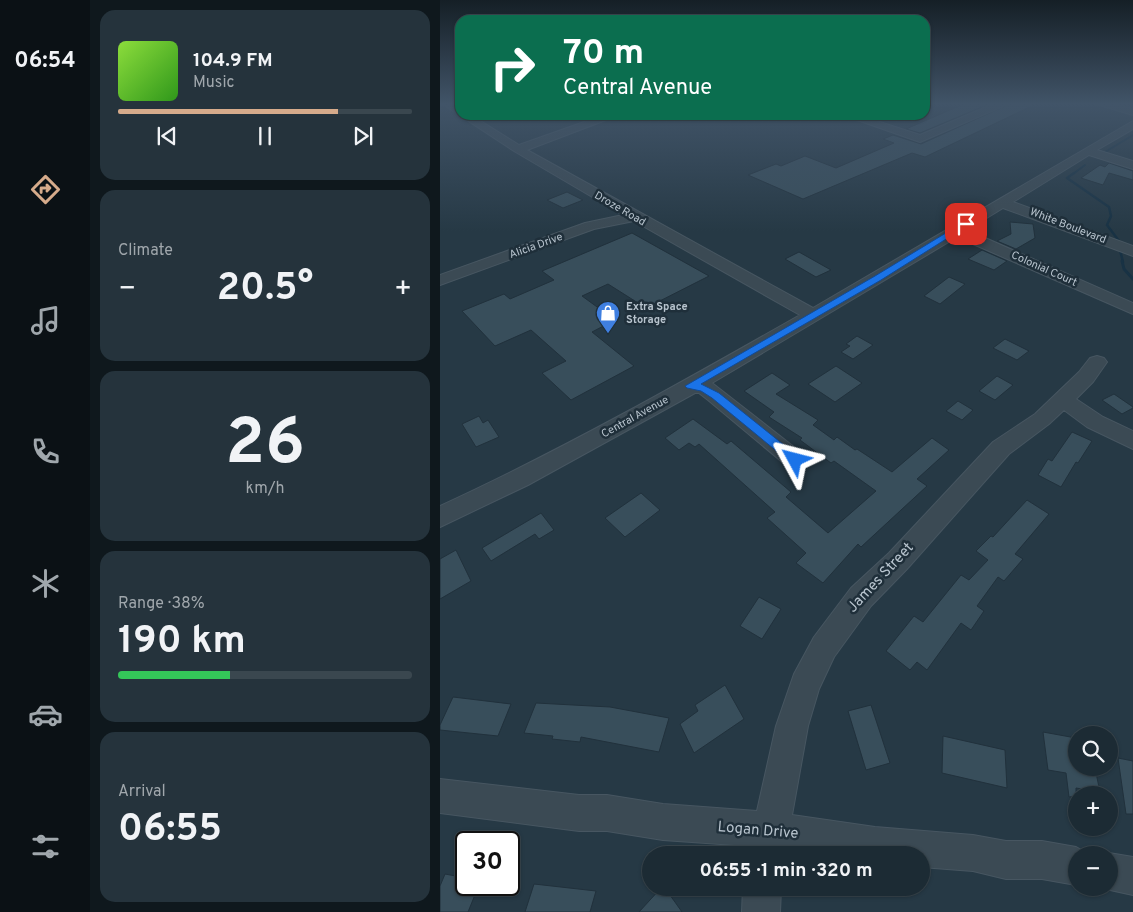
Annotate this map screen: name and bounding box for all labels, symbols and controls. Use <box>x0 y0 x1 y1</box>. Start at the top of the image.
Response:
text: 70 m <box>563 32 644 76</box>
icon: right <box>480 35 545 100</box>
text: 06:54 <box>14 48 76 75</box>
text: 104.9 FM <box>193 49 273 73</box>
text: Music <box>193 73 234 93</box>
text: Central Avenue <box>563 75 712 102</box>
icon: previous <box>153 122 181 150</box>
icon: pause <box>251 122 279 150</box>
icon: next <box>349 122 377 150</box>
icon: directions <box>28 172 63 207</box>
street label: Droze Road <box>592 189 648 229</box>
pin <box>945 203 987 245</box>
street label: White Boulevard <box>1028 205 1108 247</box>
icon: arrive <box>952 210 980 238</box>
street label: Alicia Drive <box>507 230 565 262</box>
text: Climate <box>118 241 173 261</box>
street label: Colonial Court <box>1009 248 1079 290</box>
text: 20.5° <box>217 265 313 314</box>
text: − <box>118 272 136 308</box>
text: + <box>394 272 412 308</box>
shop icon: Extra Space Storage <box>595 300 621 334</box>
place label: Extra Space Storage <box>626 300 688 327</box>
icon: music <box>28 303 63 338</box>
street label: Central Avenue <box>599 393 671 441</box>
text: 26 <box>225 405 305 487</box>
position arrow <box>768 433 820 485</box>
icon: phone <box>28 434 63 469</box>
text: km/h <box>246 479 284 499</box>
street label: James Street <box>844 539 918 617</box>
icon: climate <box>28 566 63 601</box>
text: Range · 38% <box>118 594 205 614</box>
text: 190 km <box>118 618 246 667</box>
icon: car <box>28 697 63 732</box>
map controls <box>1068 726 1118 896</box>
button: search <box>1068 726 1118 776</box>
text: Arrival <box>118 782 166 802</box>
button: + <box>1068 786 1118 836</box>
text: 06:55 <box>118 806 222 855</box>
street label: Logan Drive <box>717 818 799 844</box>
icon: filters <box>28 829 63 864</box>
speed limit sign: 30 <box>455 831 520 896</box>
button: − <box>1068 846 1118 896</box>
text: 06:55 · 1 min · 320 m <box>699 859 873 883</box>

